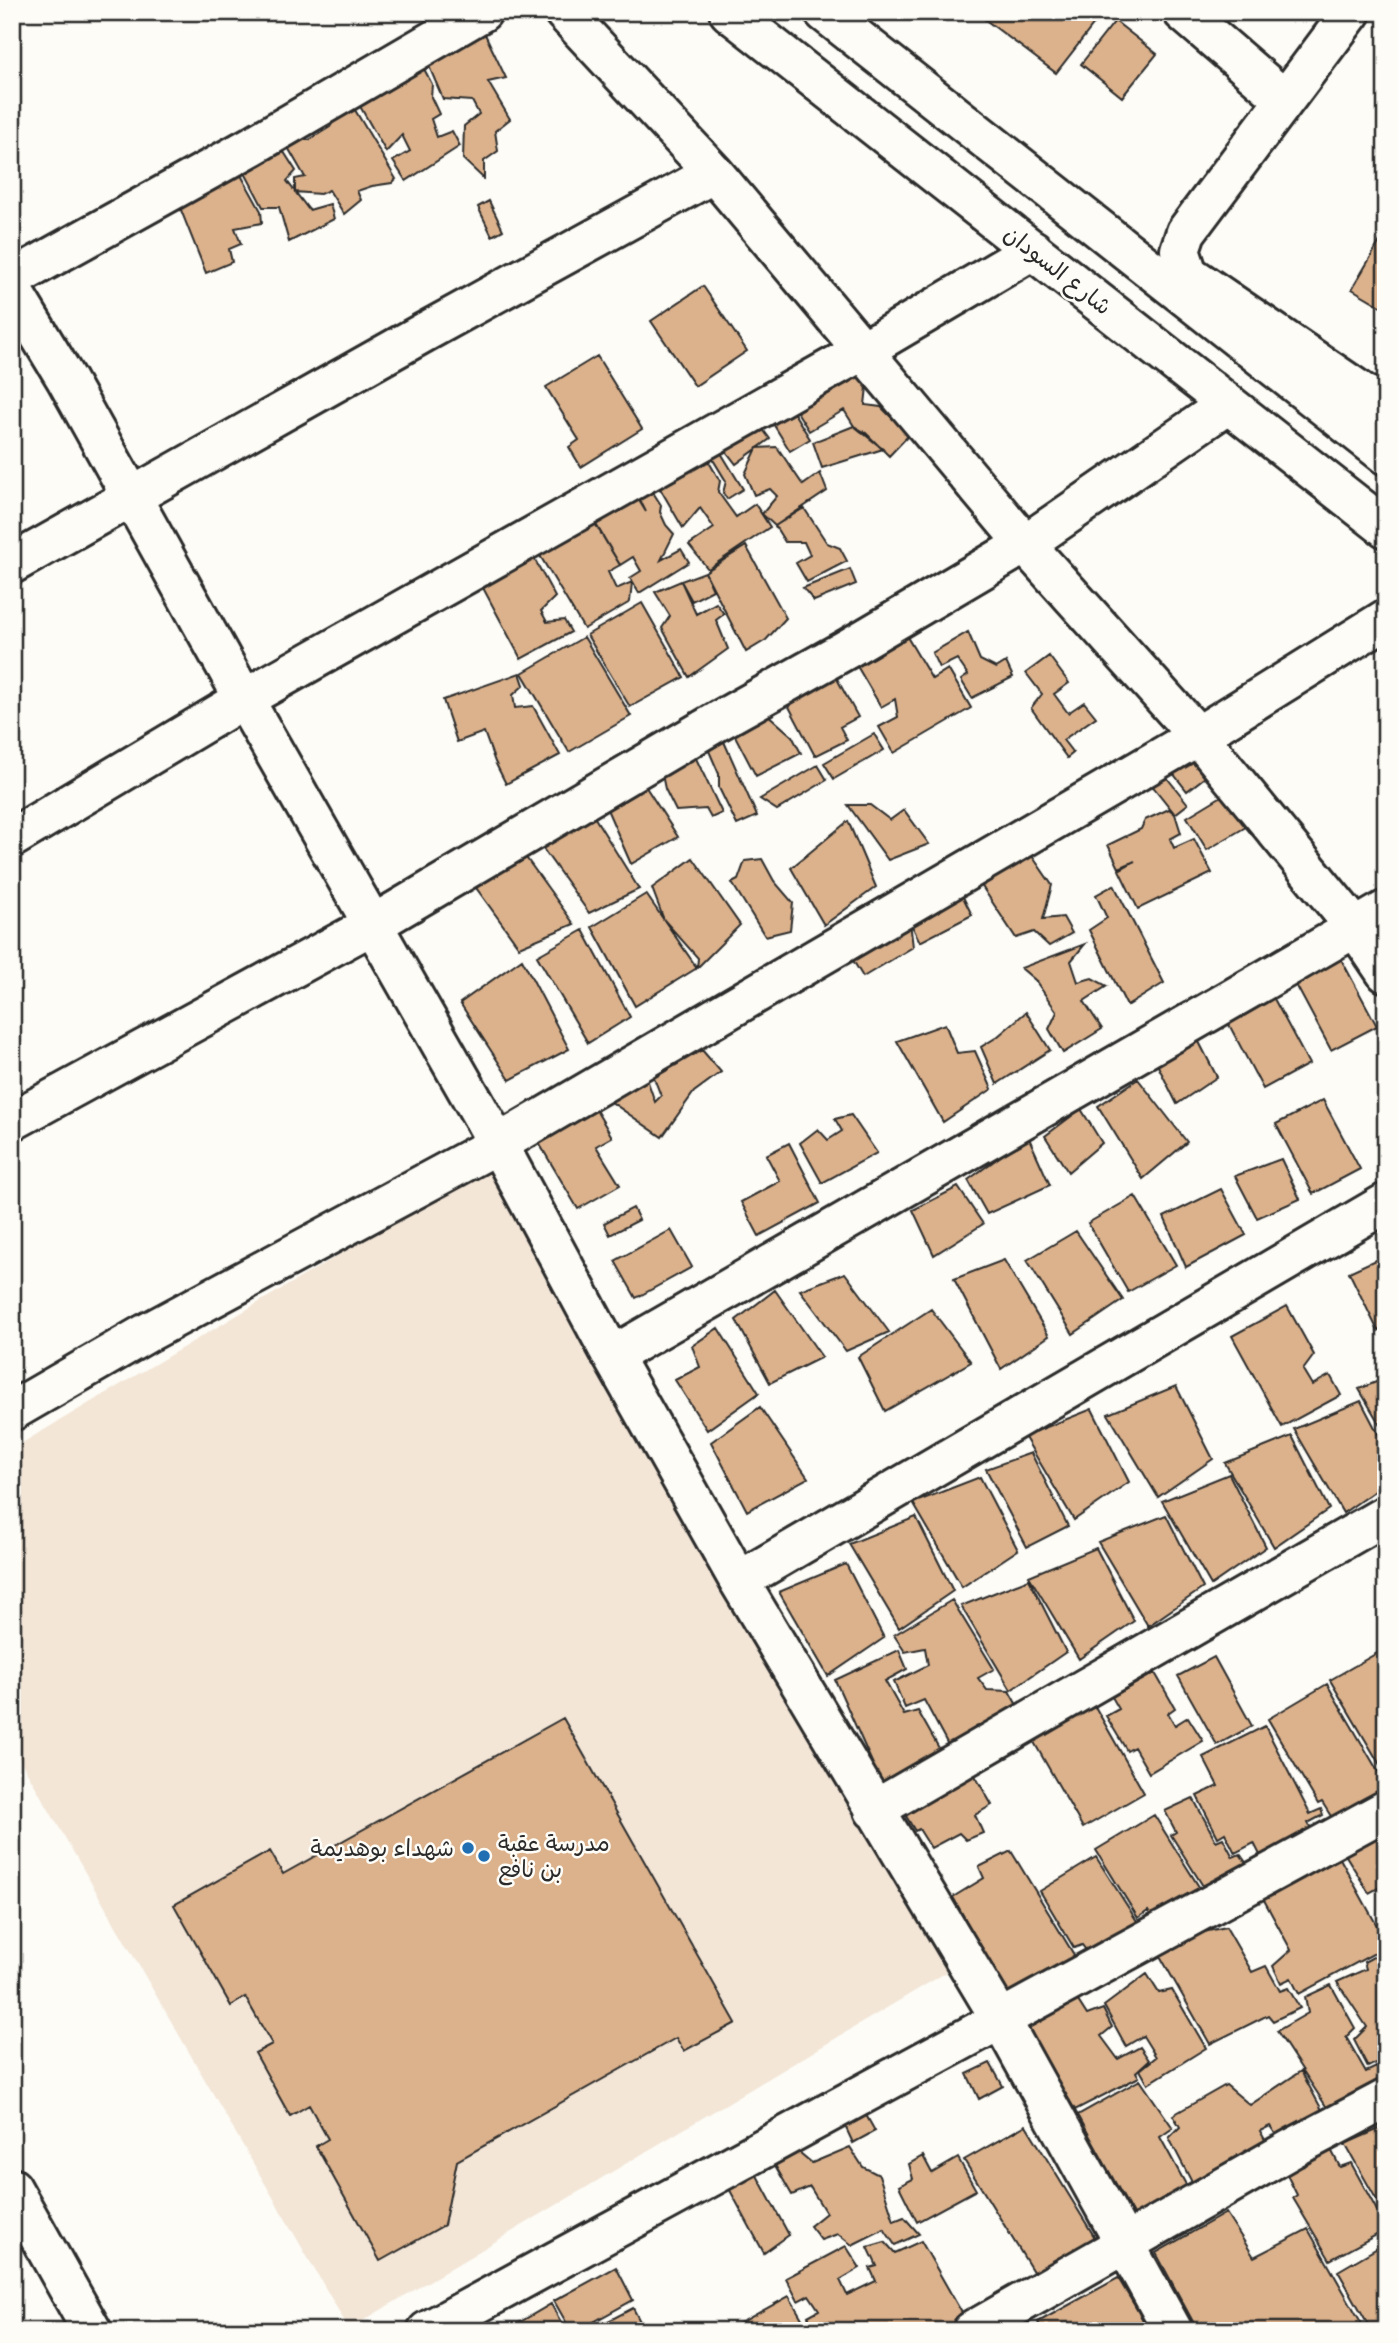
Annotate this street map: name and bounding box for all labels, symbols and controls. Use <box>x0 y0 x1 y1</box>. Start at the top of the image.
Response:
street label: شارع السودان <box>997 220 1117 323</box>
place label: مدرسة عقبة بن نافع <box>498 1830 610 1886</box>
place label: شهداء بوهديمة <box>311 1835 454 1865</box>
marker: شهداء بوهديمة <box>460 1840 476 1856</box>
marker: مدرسة عقبة بن نافع <box>476 1848 492 1864</box>

